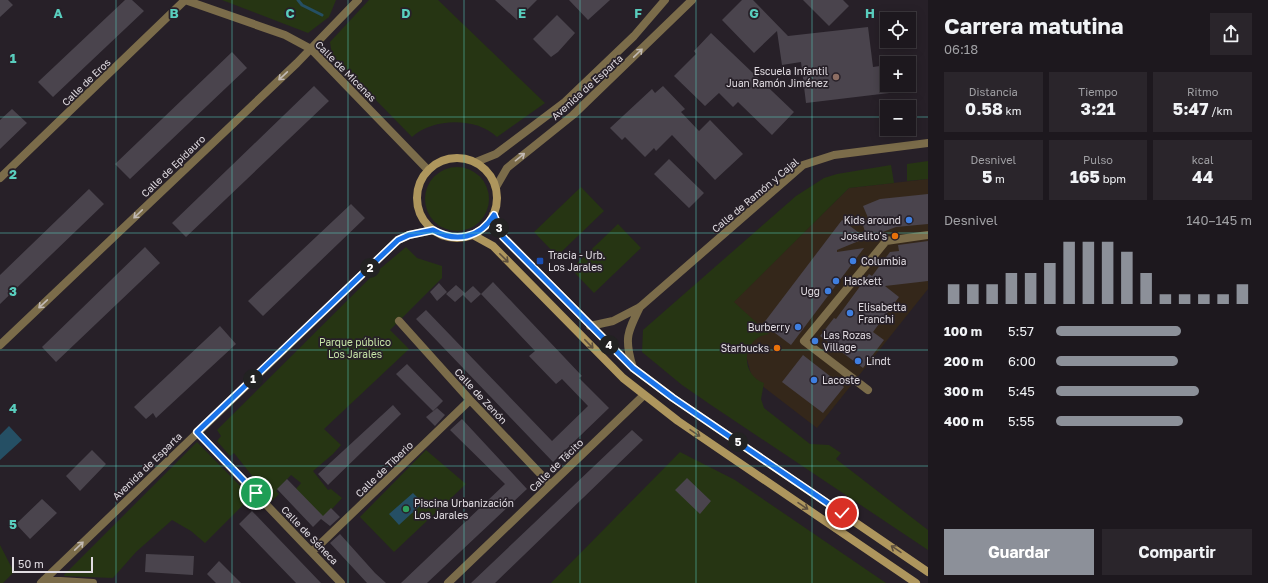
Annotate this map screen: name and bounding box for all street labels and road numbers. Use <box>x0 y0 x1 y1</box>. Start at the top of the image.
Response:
street label: Calle de Micenas <box>313 38 379 104</box>
street label: Avenida de Esparta <box>549 52 625 122</box>
street label: Calle de Eros <box>59 56 113 108</box>
street label: Calle de Epidauro <box>139 132 207 200</box>
street label: Calle de Ramón y Cajal <box>709 155 801 235</box>
street label: Calle de Zenón <box>452 366 510 426</box>
street label: Avenida de Esparta <box>110 430 184 502</box>
street label: Calle de Tácito <box>526 436 586 494</box>
street label: Calle de Tiberio <box>353 439 415 499</box>
street label: Calle de Séneca <box>279 503 341 567</box>

